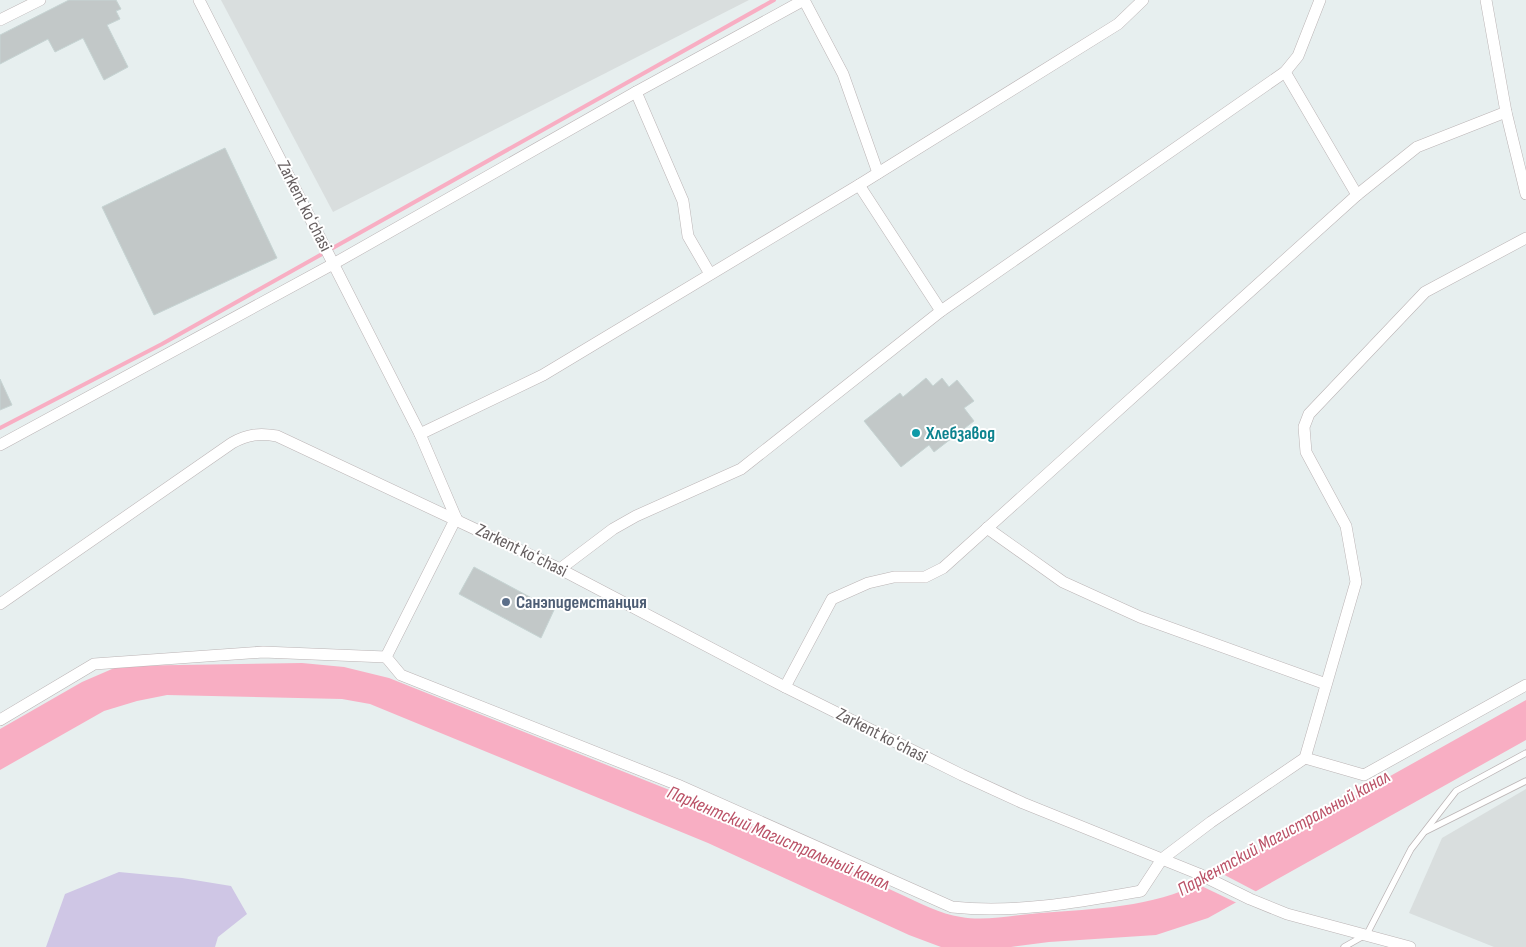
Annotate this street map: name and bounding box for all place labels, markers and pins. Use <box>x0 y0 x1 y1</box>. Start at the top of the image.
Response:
place label: Хлебзавод <box>925 423 995 444</box>
marker: Хлебзавод <box>910 427 922 439</box>
place label: Санэпидемстанция <box>516 592 647 613</box>
marker: Санэпидемстанция <box>500 596 512 608</box>

